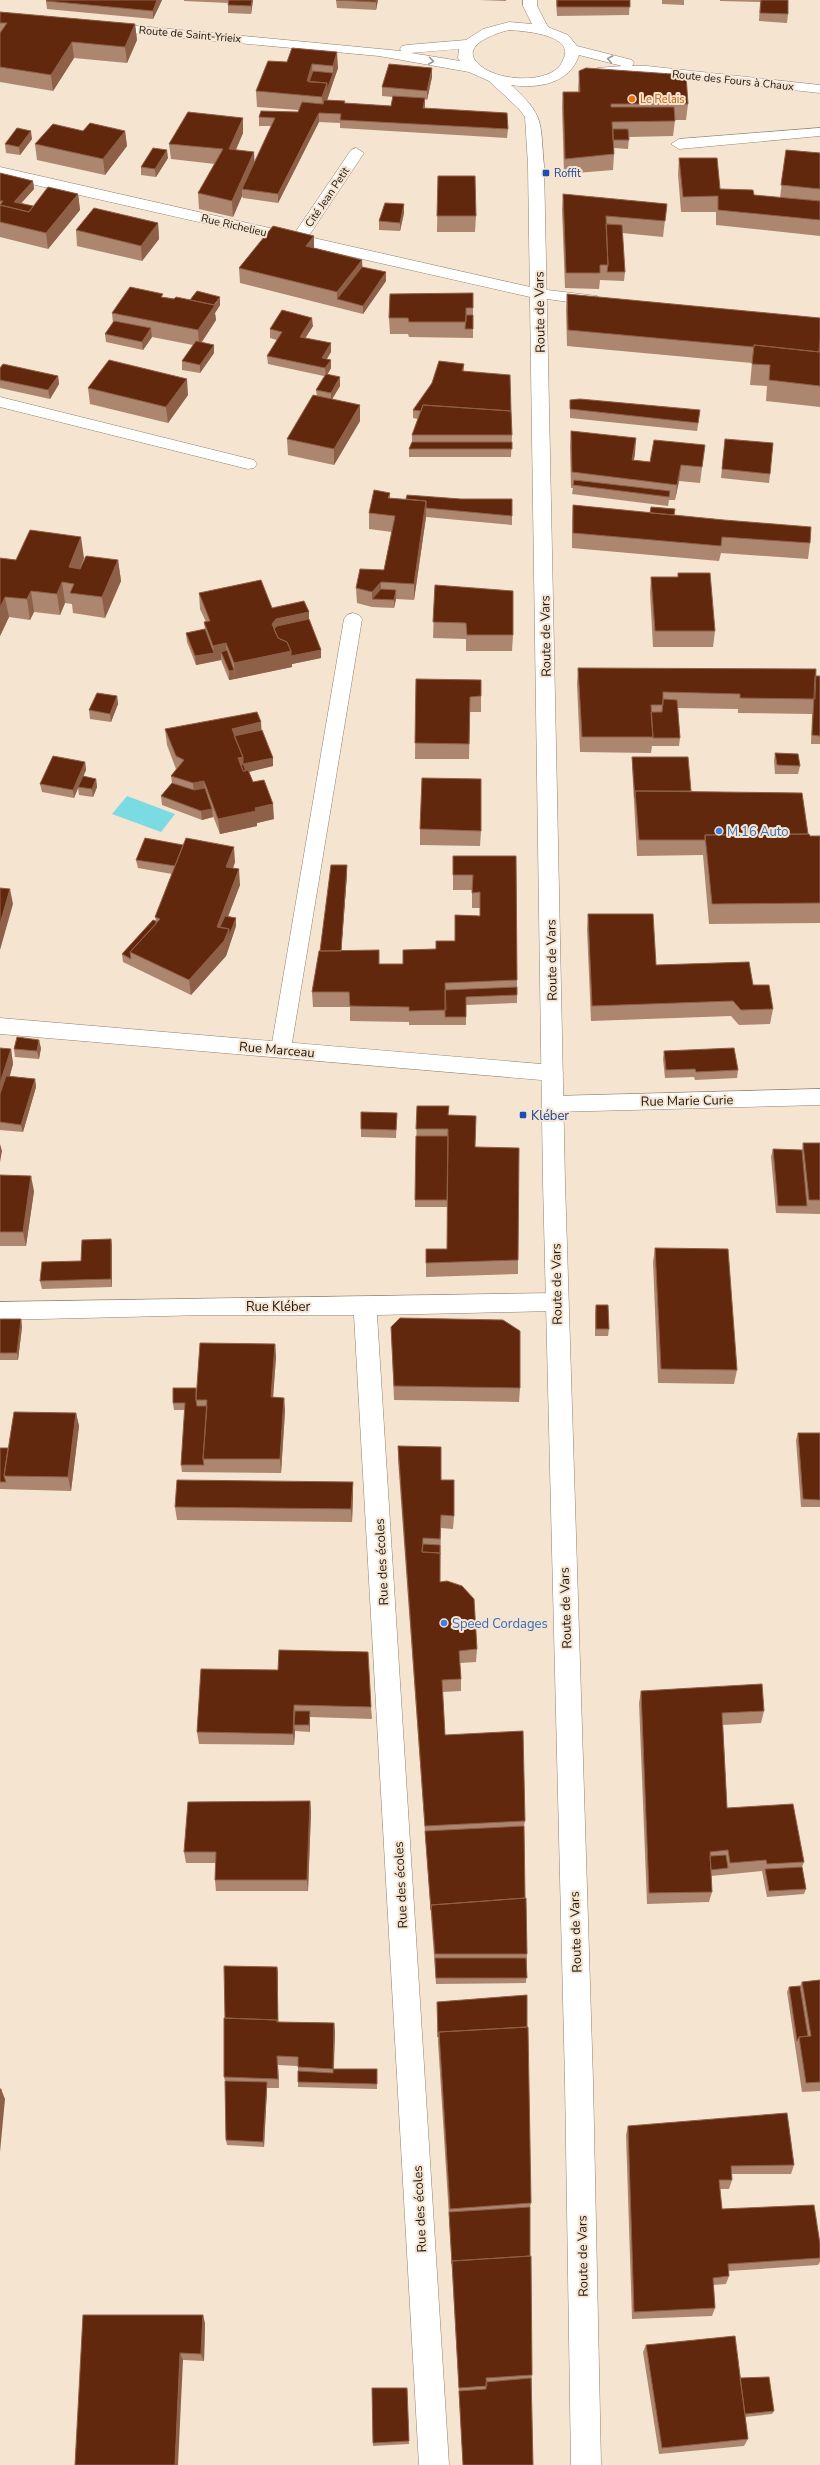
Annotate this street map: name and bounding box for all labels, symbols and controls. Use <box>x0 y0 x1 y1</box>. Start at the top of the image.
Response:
street label: Route de Saint-Yrieix <box>138 23 242 46</box>
one-way arrow <box>607 55 613 63</box>
one-way arrow <box>428 56 434 65</box>
street label: Route des Fours à Chaux <box>671 67 795 94</box>
place label: Le Relais <box>640 92 685 107</box>
marker: Le Relais <box>627 94 637 104</box>
street label: Cité Jean Petit <box>302 164 353 230</box>
place label: Roffit <box>554 166 581 181</box>
marker: Roffit <box>541 168 551 178</box>
street label: Rue Richelieu <box>199 211 268 240</box>
street label: Route de Vars <box>530 271 550 353</box>
street label: Route de Vars <box>536 595 556 677</box>
place label: M.16 Auto <box>727 823 789 841</box>
marker: M.16 Auto <box>714 826 724 836</box>
street label: Route de Vars <box>542 919 562 1001</box>
street label: Rue Marceau <box>238 1038 315 1062</box>
street label: Rue Marie Curie <box>641 1091 734 1111</box>
place label: Kléber <box>531 1107 569 1125</box>
marker: Kléber <box>518 1110 528 1120</box>
street label: Route de Vars <box>547 1243 567 1325</box>
street label: Rue Kléber <box>246 1298 310 1316</box>
street label: Rue des écoles <box>371 1518 393 1606</box>
street label: Route de Vars <box>556 1567 576 1649</box>
place label: Speed Cordages <box>452 1615 548 1633</box>
marker: Speed Cordages <box>439 1618 449 1628</box>
street label: Rue des écoles <box>390 1841 412 1929</box>
street label: Route de Vars <box>566 1891 586 1973</box>
street label: Rue des écoles <box>409 2165 431 2253</box>
street label: Route de Vars <box>573 2215 593 2297</box>

